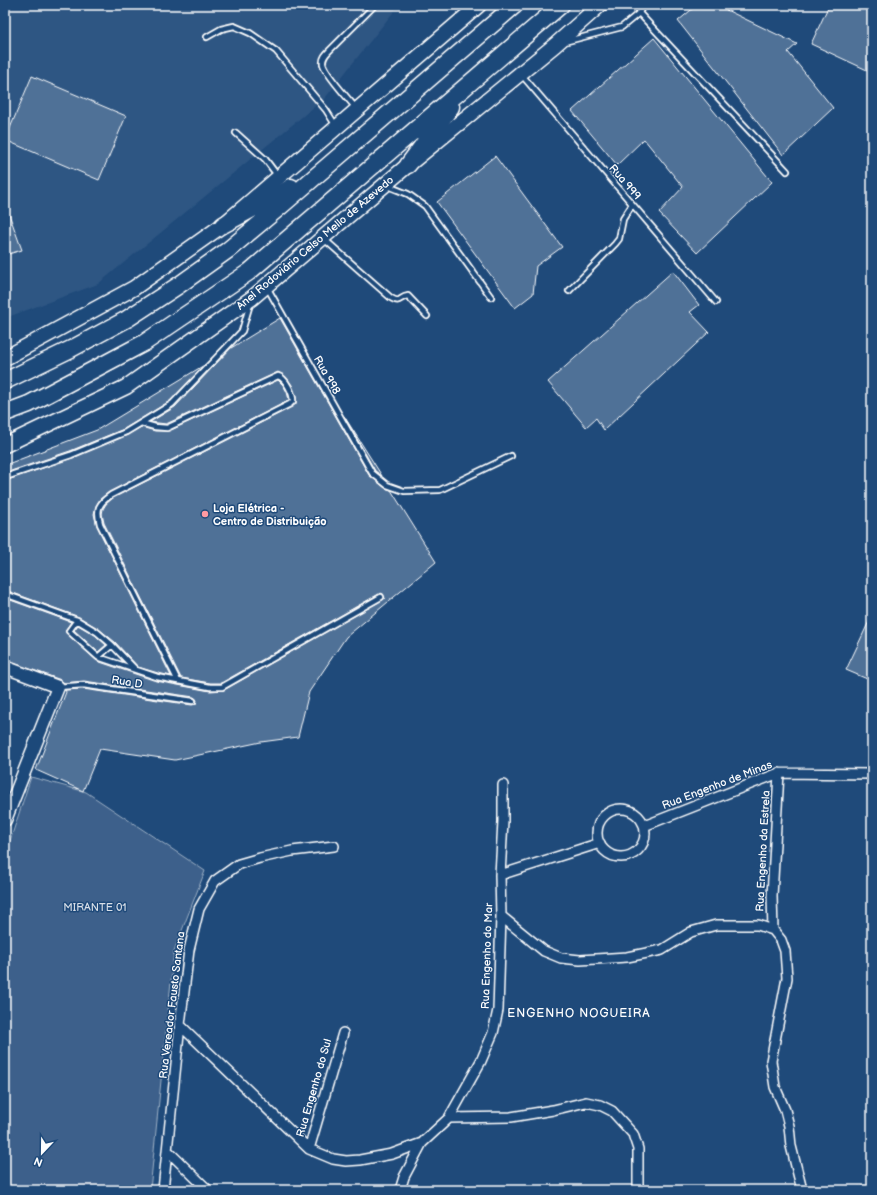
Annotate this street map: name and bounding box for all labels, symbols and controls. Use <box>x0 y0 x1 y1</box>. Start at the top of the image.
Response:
street label: Rua 999 <box>606 162 644 202</box>
street label: Anel Rodoviário Celso Mello de Azevedo <box>234 173 396 313</box>
street label: Rua 998 <box>311 353 343 397</box>
place label: Loja Elétrica - Centro de Distribuição <box>213 502 327 528</box>
marker: Loja Elétrica - Centro de Distribuição <box>200 509 210 519</box>
street label: Rua D <box>111 673 143 691</box>
street label: Rua Engenho de Minas <box>660 758 774 812</box>
street label: Rua Engenho da Estrela <box>753 790 773 912</box>
park label: MIRANTE 01 <box>63 901 127 914</box>
street label: Rua Engenho do Mar <box>479 902 495 1009</box>
street label: Rua Vereador Fausto Santana <box>157 931 187 1079</box>
district label: ENGENHO NOGUEIRA <box>507 1006 651 1021</box>
street label: Rua Engenho do Sul <box>294 1037 334 1139</box>
north arrow <box>22 1133 62 1173</box>
text: N <box>32 1154 45 1169</box>

